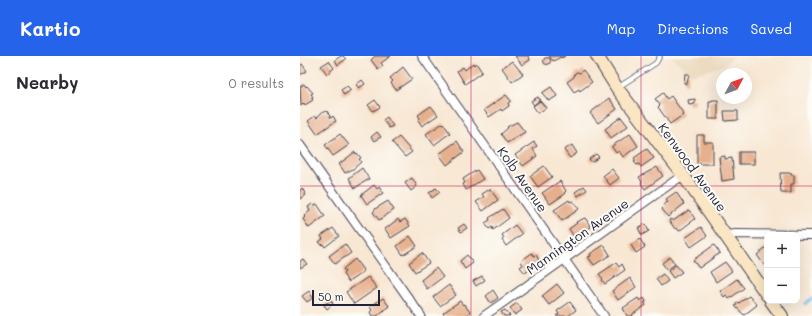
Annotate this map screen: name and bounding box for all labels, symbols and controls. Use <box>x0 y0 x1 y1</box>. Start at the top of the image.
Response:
text: Kartio <box>20 16 80 41</box>
text: Map <box>607 19 635 38</box>
text: Directions <box>657 19 728 38</box>
text: Saved <box>750 19 792 38</box>
north arrow <box>716 68 752 104</box>
text: Nearby <box>16 71 78 93</box>
text: 0 results <box>229 74 284 91</box>
street label: Kenwood Avenue <box>655 119 731 215</box>
street label: Kolb Avenue <box>494 143 552 215</box>
street label: Mannington Avenue <box>522 194 632 278</box>
map controls <box>764 232 800 304</box>
button: + <box>764 232 800 268</box>
button: − <box>764 268 800 304</box>
scale bar <box>312 288 380 307</box>
text: 50 m <box>318 289 344 304</box>

